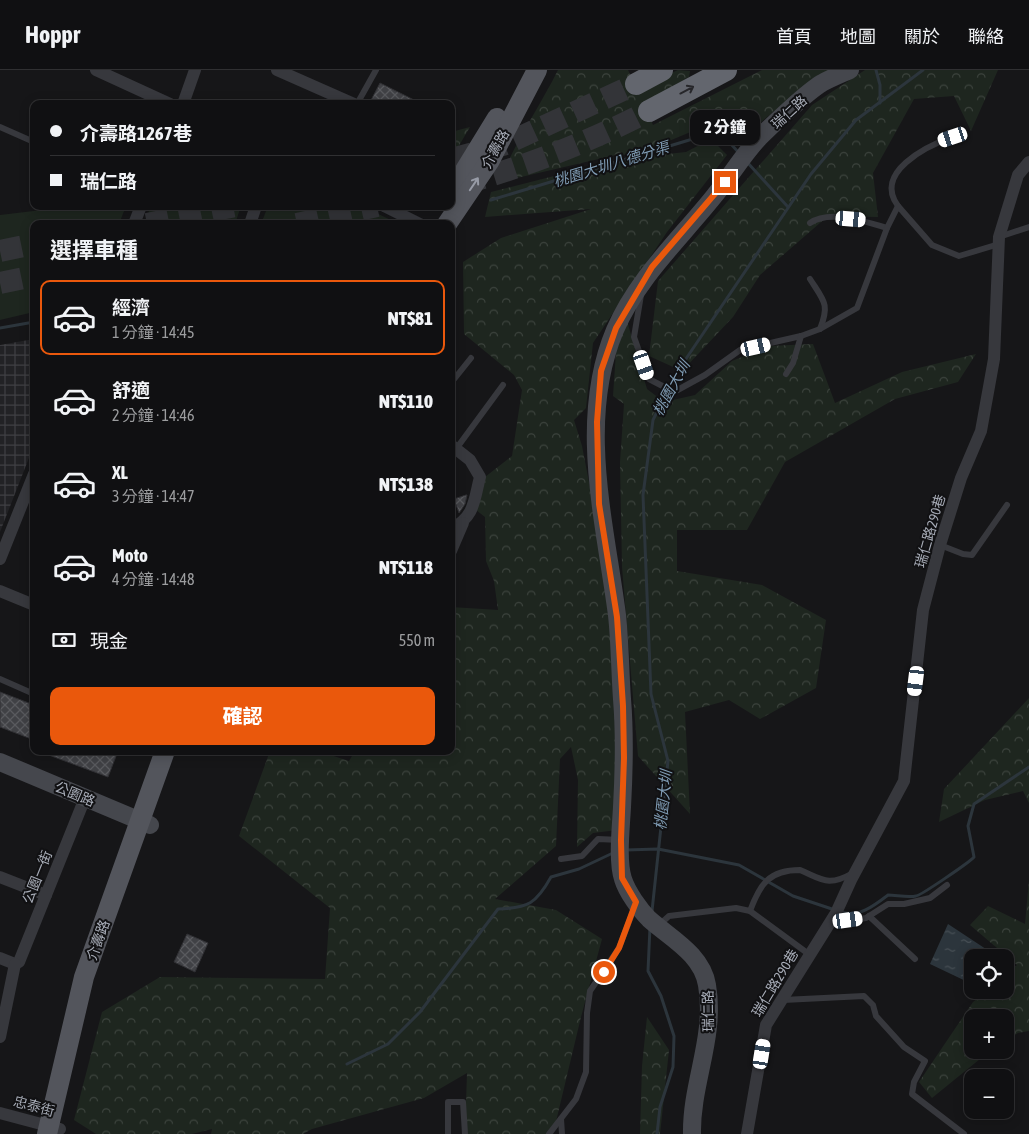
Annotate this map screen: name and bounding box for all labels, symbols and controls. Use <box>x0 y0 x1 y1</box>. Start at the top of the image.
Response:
text: Hoppr <box>25 21 80 48</box>
text: 首頁 <box>776 26 812 47</box>
text: 地圖 <box>840 26 876 47</box>
text: 關於 <box>904 26 940 47</box>
text: 聯絡 <box>968 26 1004 47</box>
one-way arrow <box>679 85 694 94</box>
street label: 瑞仁路 <box>768 92 810 132</box>
callout: 2 分鐘 <box>690 109 760 144</box>
text: 2 分鐘 <box>704 118 746 136</box>
text: 介壽路1267巷 <box>80 122 192 144</box>
car <box>936 125 969 149</box>
street label: 介壽路 <box>478 127 512 171</box>
water label: 桃園大圳八德分渠 <box>551 138 673 190</box>
text: 瑞仁路 <box>80 170 137 192</box>
route end <box>714 171 736 193</box>
one-way arrow <box>469 177 479 191</box>
car <box>835 210 866 228</box>
text: 選擇車種 <box>50 237 138 263</box>
icon: car <box>52 295 97 340</box>
text: 經濟 <box>112 296 150 318</box>
text: NT$81 <box>388 307 433 329</box>
text: 1 分鐘 · 14:45 <box>112 323 194 341</box>
car <box>739 336 772 358</box>
car <box>632 348 655 382</box>
water label: 桃園大圳 <box>649 356 694 418</box>
icon: car <box>52 378 97 423</box>
text: 舒適 <box>112 379 150 401</box>
text: NT$110 <box>379 390 433 412</box>
text: 2 分鐘 · 14:46 <box>112 406 194 424</box>
icon: car <box>52 461 97 506</box>
text: XL <box>112 461 128 483</box>
text: NT$138 <box>379 473 433 495</box>
text: 3 分鐘 · 14:47 <box>112 487 194 505</box>
street label: 瑞仁路290巷 <box>912 492 948 570</box>
icon: car <box>52 544 97 589</box>
text: Moto <box>112 544 148 566</box>
text: NT$118 <box>379 556 433 578</box>
text: 4 分鐘 · 14:48 <box>112 570 194 588</box>
icon: cash <box>50 626 78 654</box>
text: 現金 <box>90 630 128 652</box>
text: 550 m <box>399 631 435 649</box>
car <box>906 665 925 697</box>
button: 確認 <box>50 687 435 745</box>
water label: 桃園大圳 <box>651 767 675 831</box>
street label: 公園路 <box>53 778 97 810</box>
street label: 公園一街 <box>19 848 55 906</box>
car <box>832 910 863 930</box>
street label: 介壽路 <box>83 918 113 962</box>
street label: 瑞仁路290巷 <box>749 946 801 1020</box>
map controls <box>964 949 1014 1119</box>
button: locate <box>964 949 1014 999</box>
route start <box>593 961 615 983</box>
street label: 瑞仁路 <box>700 990 716 1032</box>
button: + <box>964 1009 1014 1059</box>
car <box>752 1038 771 1070</box>
button: − <box>964 1069 1014 1119</box>
street label: 忠泰街 <box>12 1093 56 1119</box>

